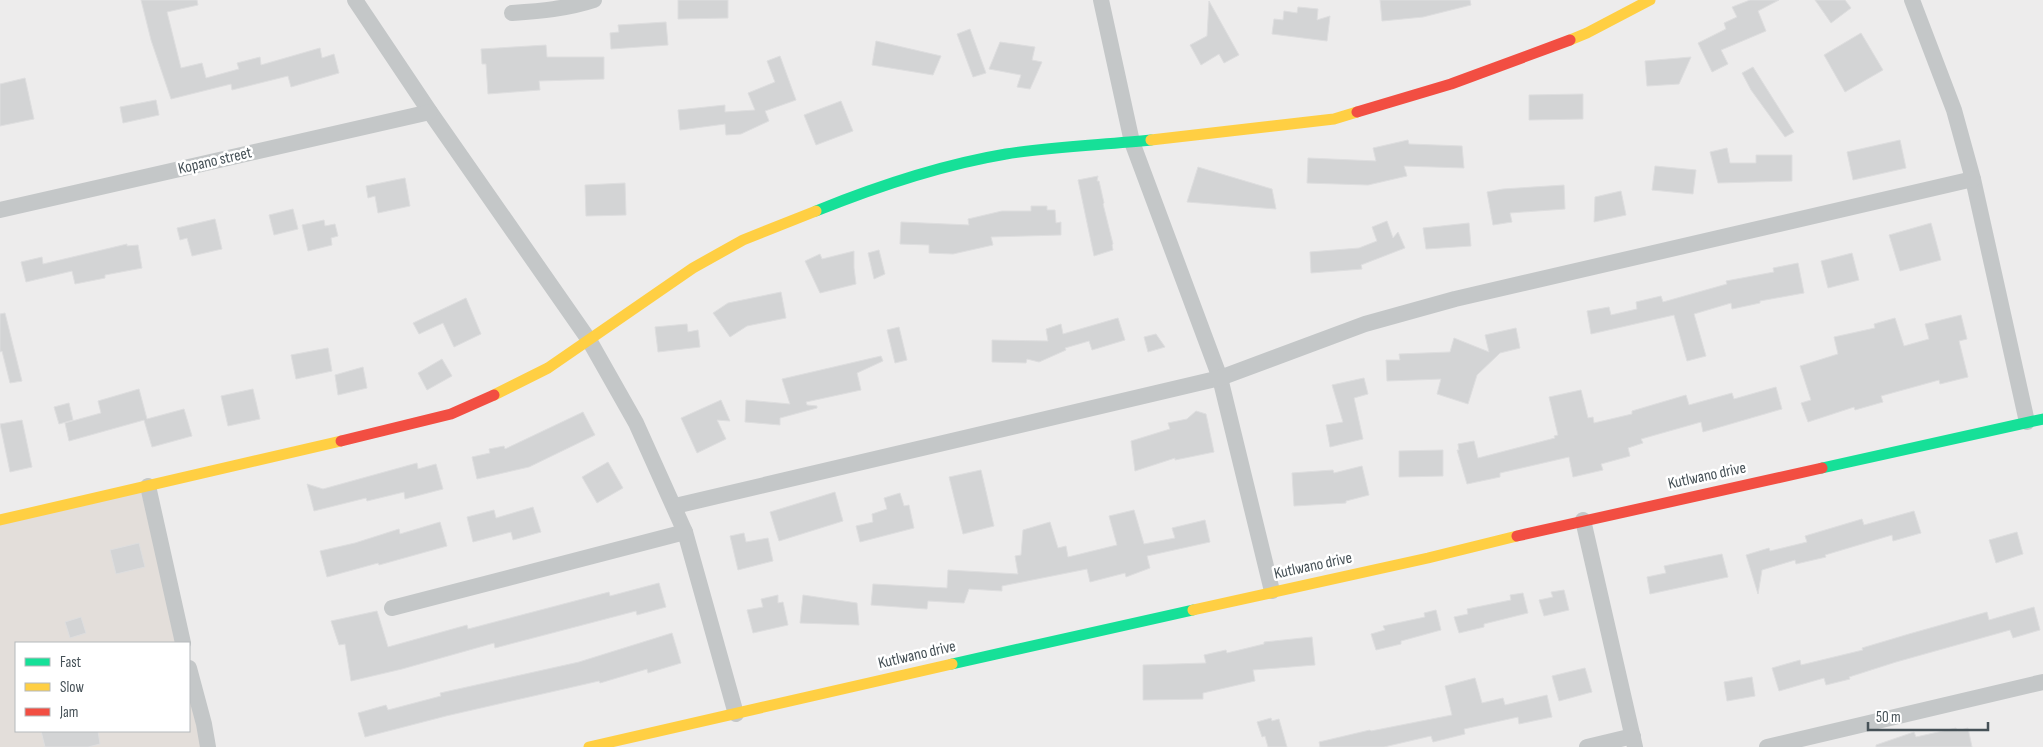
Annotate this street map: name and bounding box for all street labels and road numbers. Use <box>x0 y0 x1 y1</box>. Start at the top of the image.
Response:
street label: Kopano street <box>176 143 254 179</box>
street label: Kutlwano drive <box>1666 458 1748 494</box>
street label: Kutlwano drive <box>1272 548 1354 584</box>
street label: Kutlwano drive <box>876 637 958 673</box>

